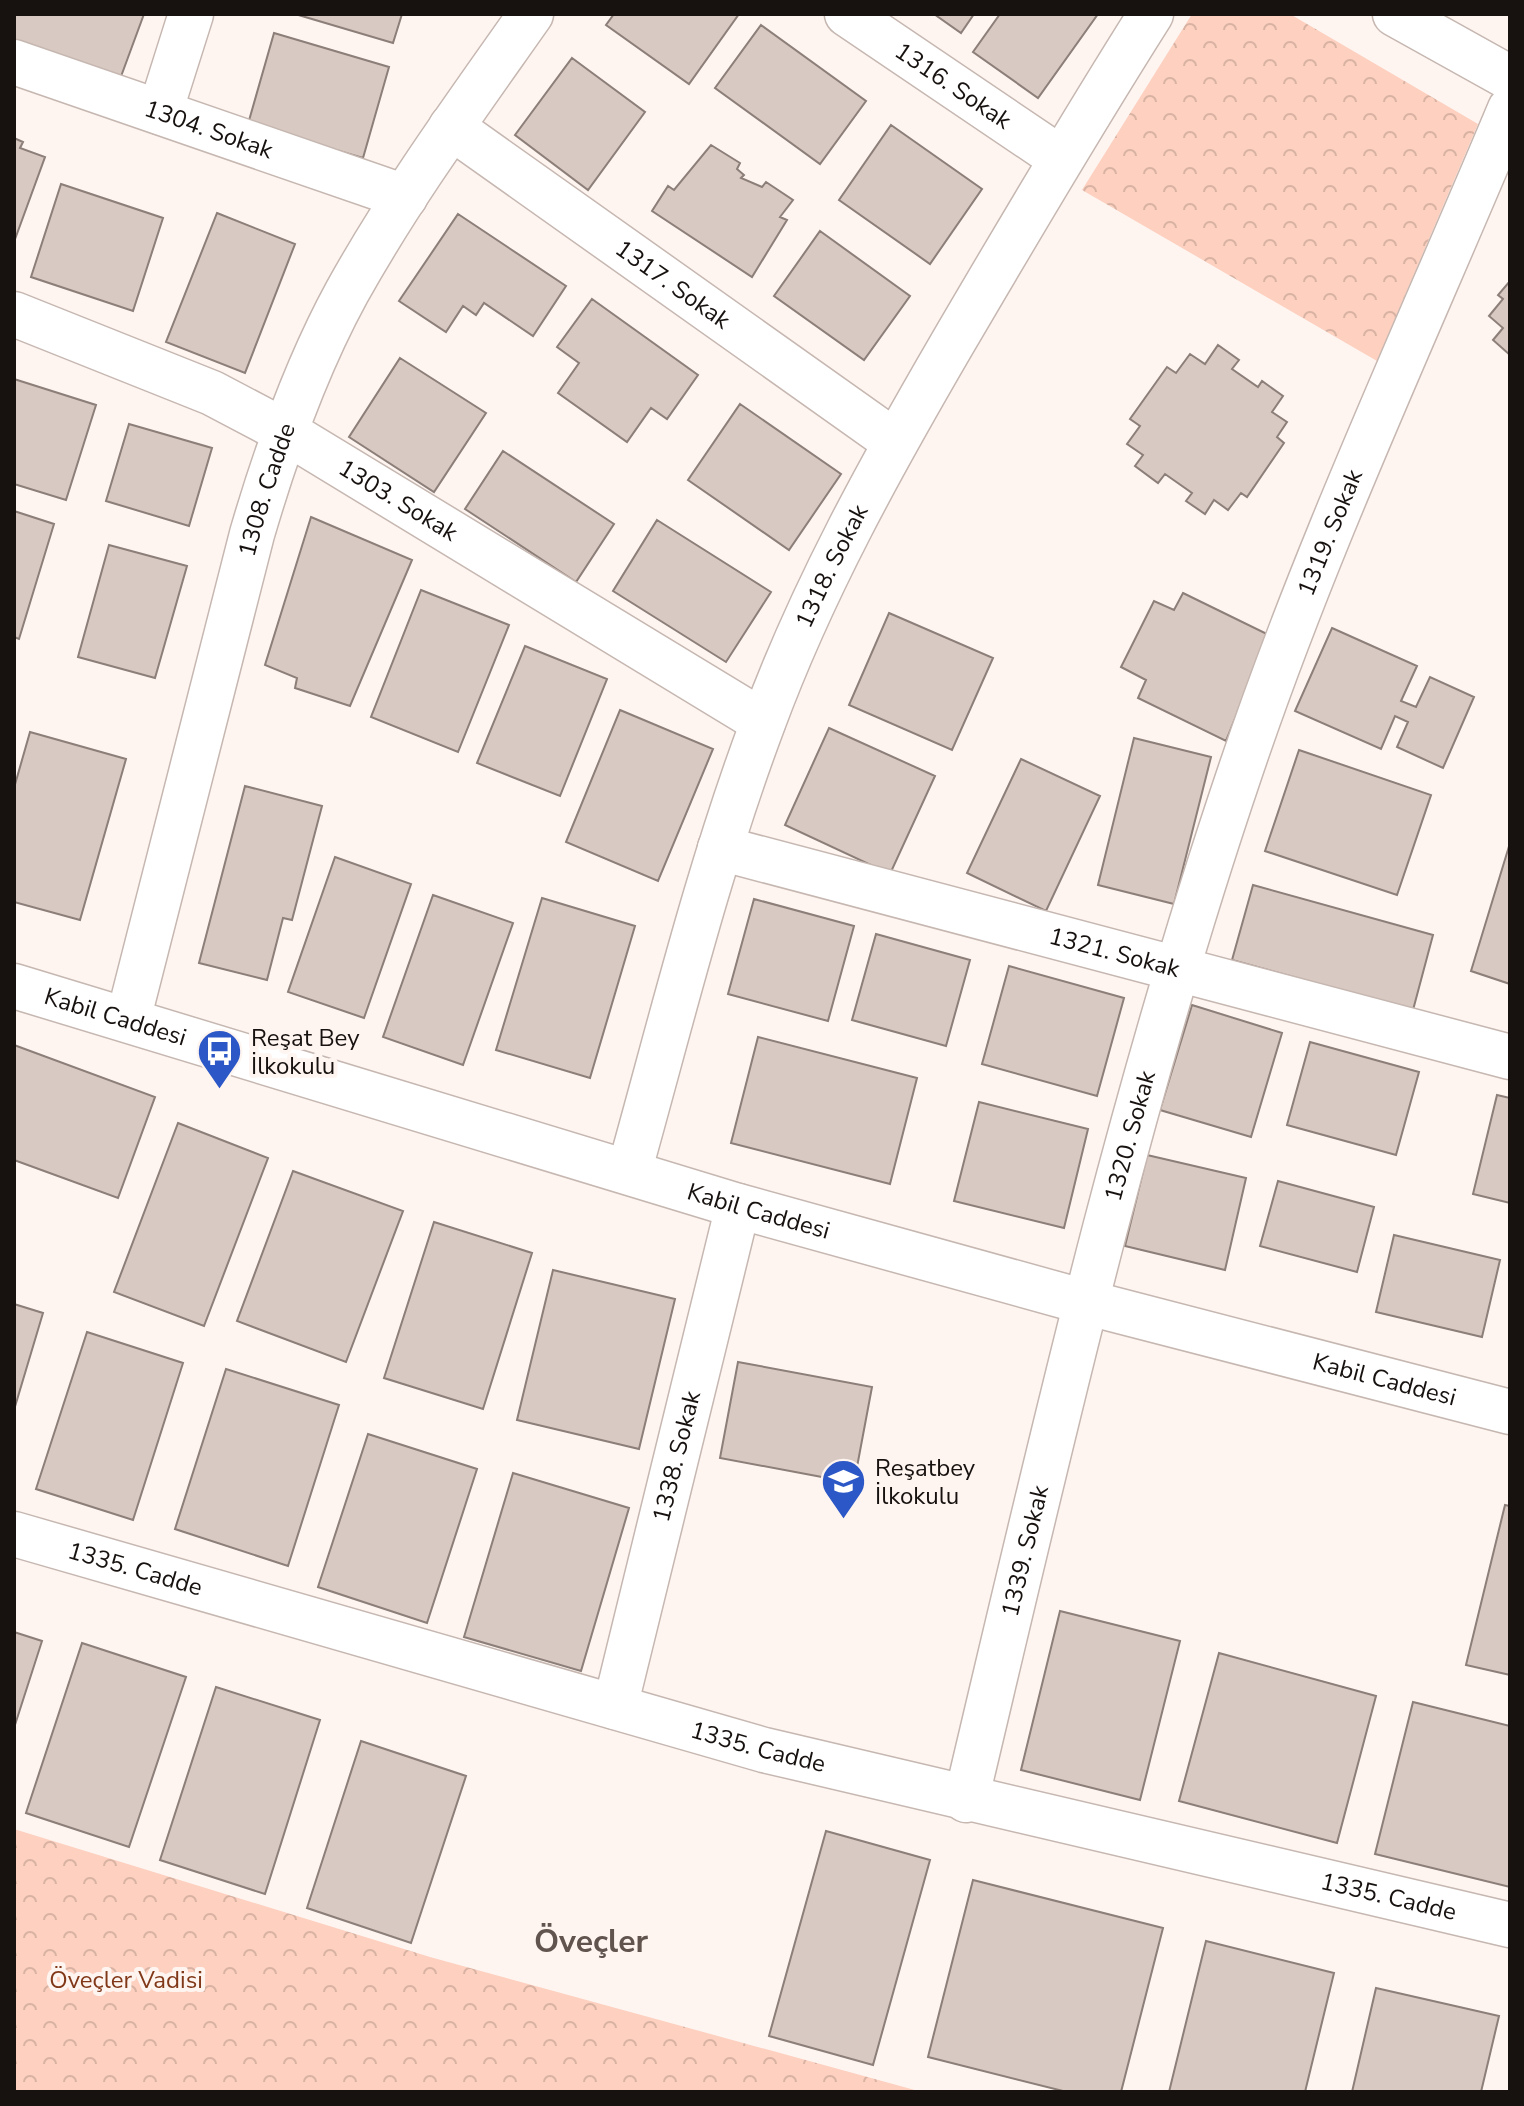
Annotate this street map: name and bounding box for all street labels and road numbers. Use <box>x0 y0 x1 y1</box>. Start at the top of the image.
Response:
street label: 1316. Sokak <box>889 35 1018 137</box>
street label: 1304. Sokak <box>140 92 278 167</box>
street label: 1317. Sokak <box>609 233 738 337</box>
street label: 1308. Cadde <box>231 419 303 560</box>
street label: 1303. Sokak <box>333 452 465 549</box>
street label: 1319. Sokak <box>1290 464 1371 601</box>
street label: 1318. Sokak <box>788 498 876 633</box>
street label: 1321. Sokak <box>1046 920 1184 985</box>
street label: Kabil Caddesi <box>40 980 190 1053</box>
street label: 1320. Sokak <box>1097 1066 1163 1205</box>
street label: Kabil Caddesi <box>683 1176 834 1247</box>
street label: Kabil Caddesi <box>1309 1346 1460 1413</box>
street label: 1338. Sokak <box>645 1387 708 1525</box>
street label: 1339. Sokak <box>994 1481 1056 1620</box>
street label: 1335. Cadde <box>64 1534 206 1603</box>
street label: 1335. Cadde <box>687 1714 829 1780</box>
street label: 1335. Cadde <box>1317 1865 1460 1928</box>

